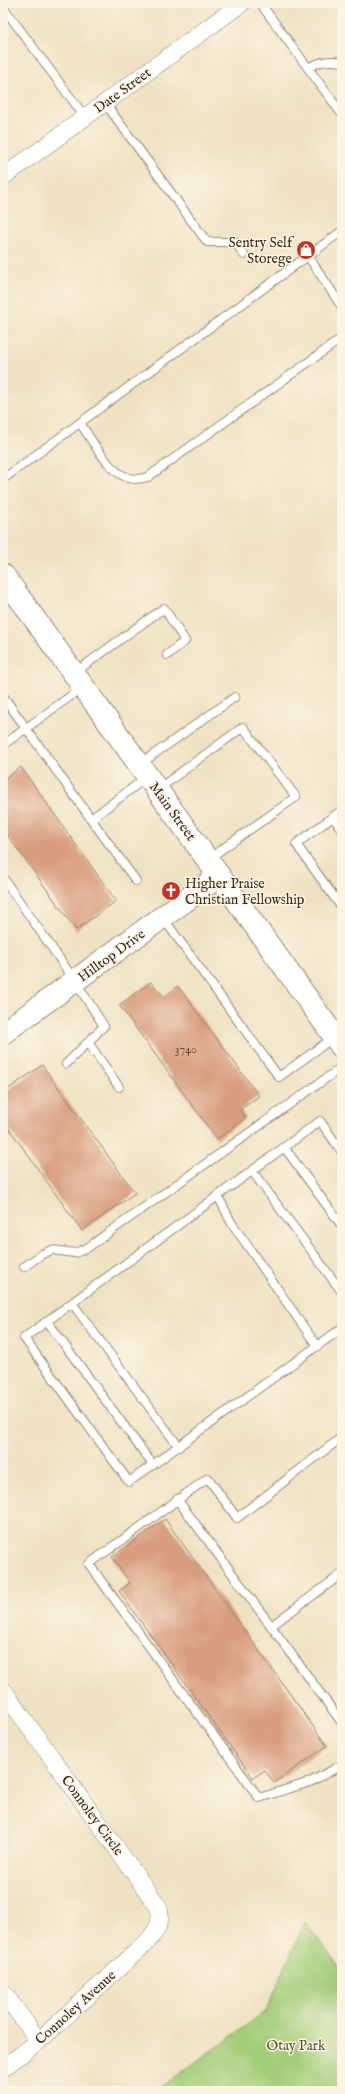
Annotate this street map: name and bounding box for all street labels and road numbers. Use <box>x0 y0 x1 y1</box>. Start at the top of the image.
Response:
street label: Date Street <box>90 64 155 118</box>
street label: Main Street <box>145 779 200 845</box>
street label: Hilltop Drive <box>74 925 149 986</box>
street label: Connoley Circle <box>57 1772 128 1860</box>
street label: Connoley Avenue <box>31 1966 120 2049</box>

